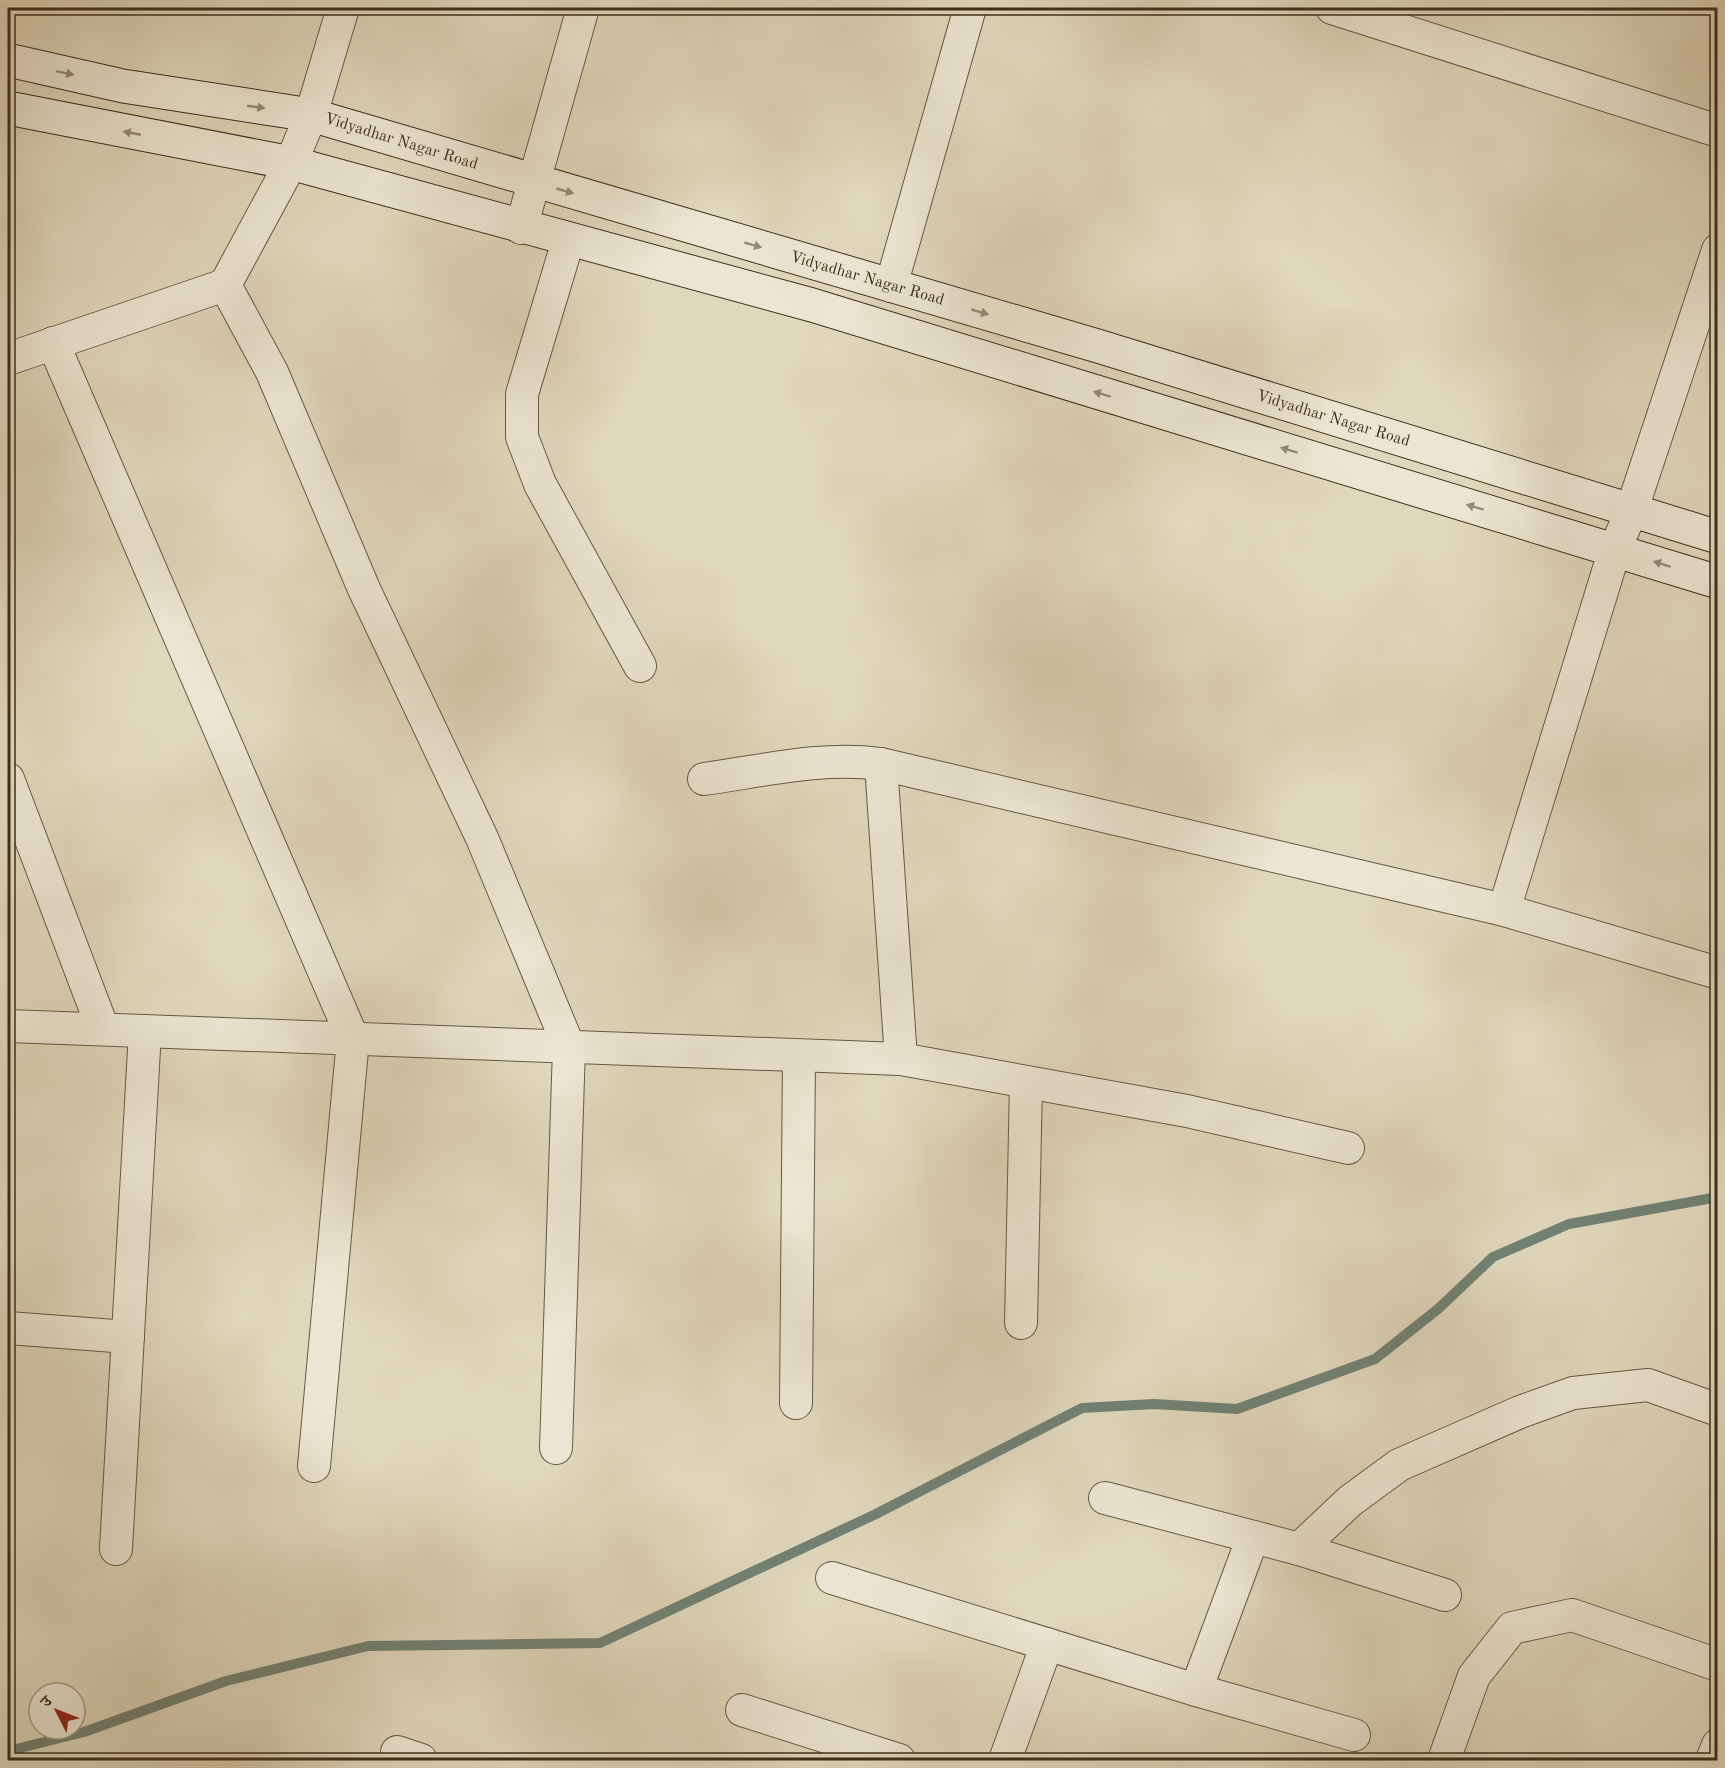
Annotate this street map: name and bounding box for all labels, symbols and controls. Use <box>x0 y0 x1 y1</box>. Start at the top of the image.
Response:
one-way arrow <box>55 68 74 78</box>
one-way arrow <box>247 102 266 111</box>
street label: Vidyadhar Nagar Road <box>322 111 480 173</box>
one-way arrow <box>123 128 142 137</box>
one-way arrow <box>556 187 574 196</box>
one-way arrow <box>743 241 762 251</box>
street label: Vidyadhar Nagar Road <box>788 249 946 309</box>
one-way arrow <box>971 308 989 317</box>
street label: Vidyadhar Nagar Road <box>1254 388 1412 450</box>
one-way arrow <box>1093 389 1111 398</box>
one-way arrow <box>1280 445 1298 454</box>
one-way arrow <box>1466 502 1484 511</box>
one-way arrow <box>1653 559 1671 569</box>
north arrow <box>27 1681 87 1741</box>
text: उ <box>38 1693 57 1711</box>

